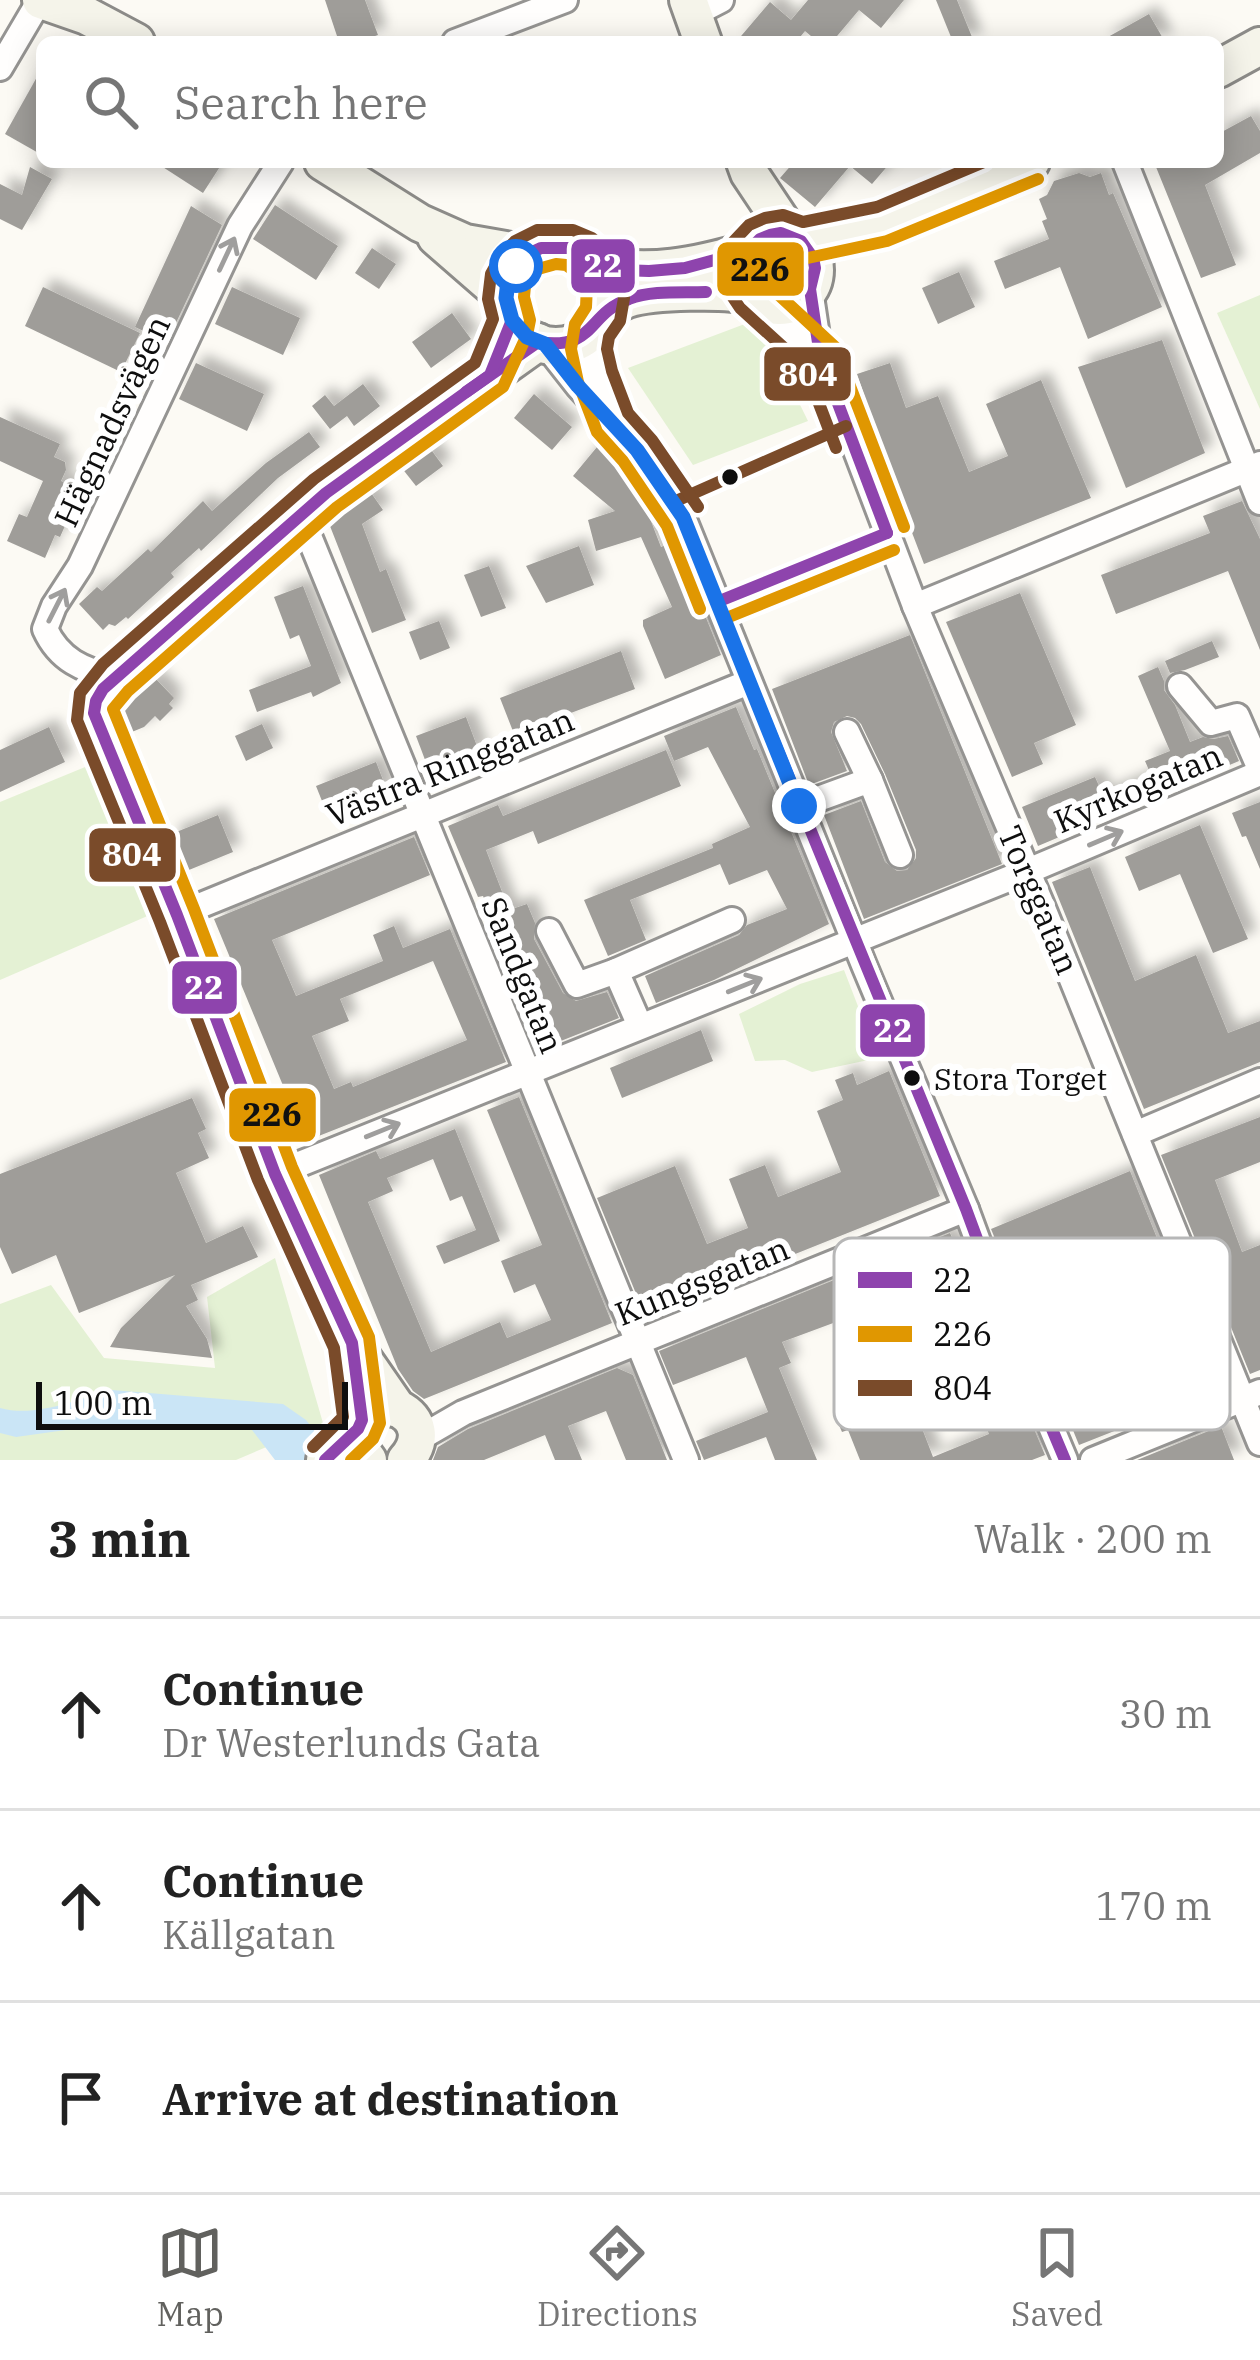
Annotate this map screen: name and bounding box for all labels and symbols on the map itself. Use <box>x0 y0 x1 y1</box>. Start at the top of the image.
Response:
one-way arrow <box>217 237 239 273</box>
line badge: 22 <box>569 237 637 295</box>
route start <box>489 239 543 293</box>
line badge: 226 <box>715 240 806 298</box>
text: 22 <box>583 243 623 286</box>
text: 226 <box>730 247 790 290</box>
street label: Hägnadsvägen <box>44 308 179 533</box>
line badge: 804 <box>762 345 853 403</box>
text: 804 <box>778 352 838 395</box>
unlabelled marker <box>719 466 741 488</box>
one-way arrow <box>46 587 69 623</box>
street label: Västra Ringgatan <box>320 697 580 836</box>
street label: Kyrkogatan <box>1047 733 1228 842</box>
route end <box>772 779 826 833</box>
street label: Torggatan <box>989 819 1090 981</box>
one-way arrow <box>1087 825 1123 847</box>
line badge: 804 <box>87 826 178 884</box>
text: 804 <box>102 832 162 875</box>
street label: Sandgatan <box>473 890 574 1059</box>
line badge: 22 <box>170 959 239 1016</box>
text: 22 <box>184 965 224 1008</box>
one-way arrow <box>725 972 762 994</box>
line badge: 22 <box>858 1002 927 1059</box>
text: 22 <box>873 1008 913 1051</box>
place label: Stora Torget <box>934 1059 1107 1098</box>
marker: Stora Torget <box>901 1067 923 1089</box>
line badge: 226 <box>227 1086 318 1144</box>
text: 226 <box>242 1092 302 1135</box>
one-way arrow <box>364 1118 401 1139</box>
street label: Kungsgatan <box>608 1226 795 1335</box>
legend <box>834 1238 1230 1430</box>
text: 22 <box>933 1258 973 1301</box>
text: 226 <box>933 1312 992 1355</box>
text: 804 <box>933 1366 992 1409</box>
scale bar <box>36 1376 348 1429</box>

